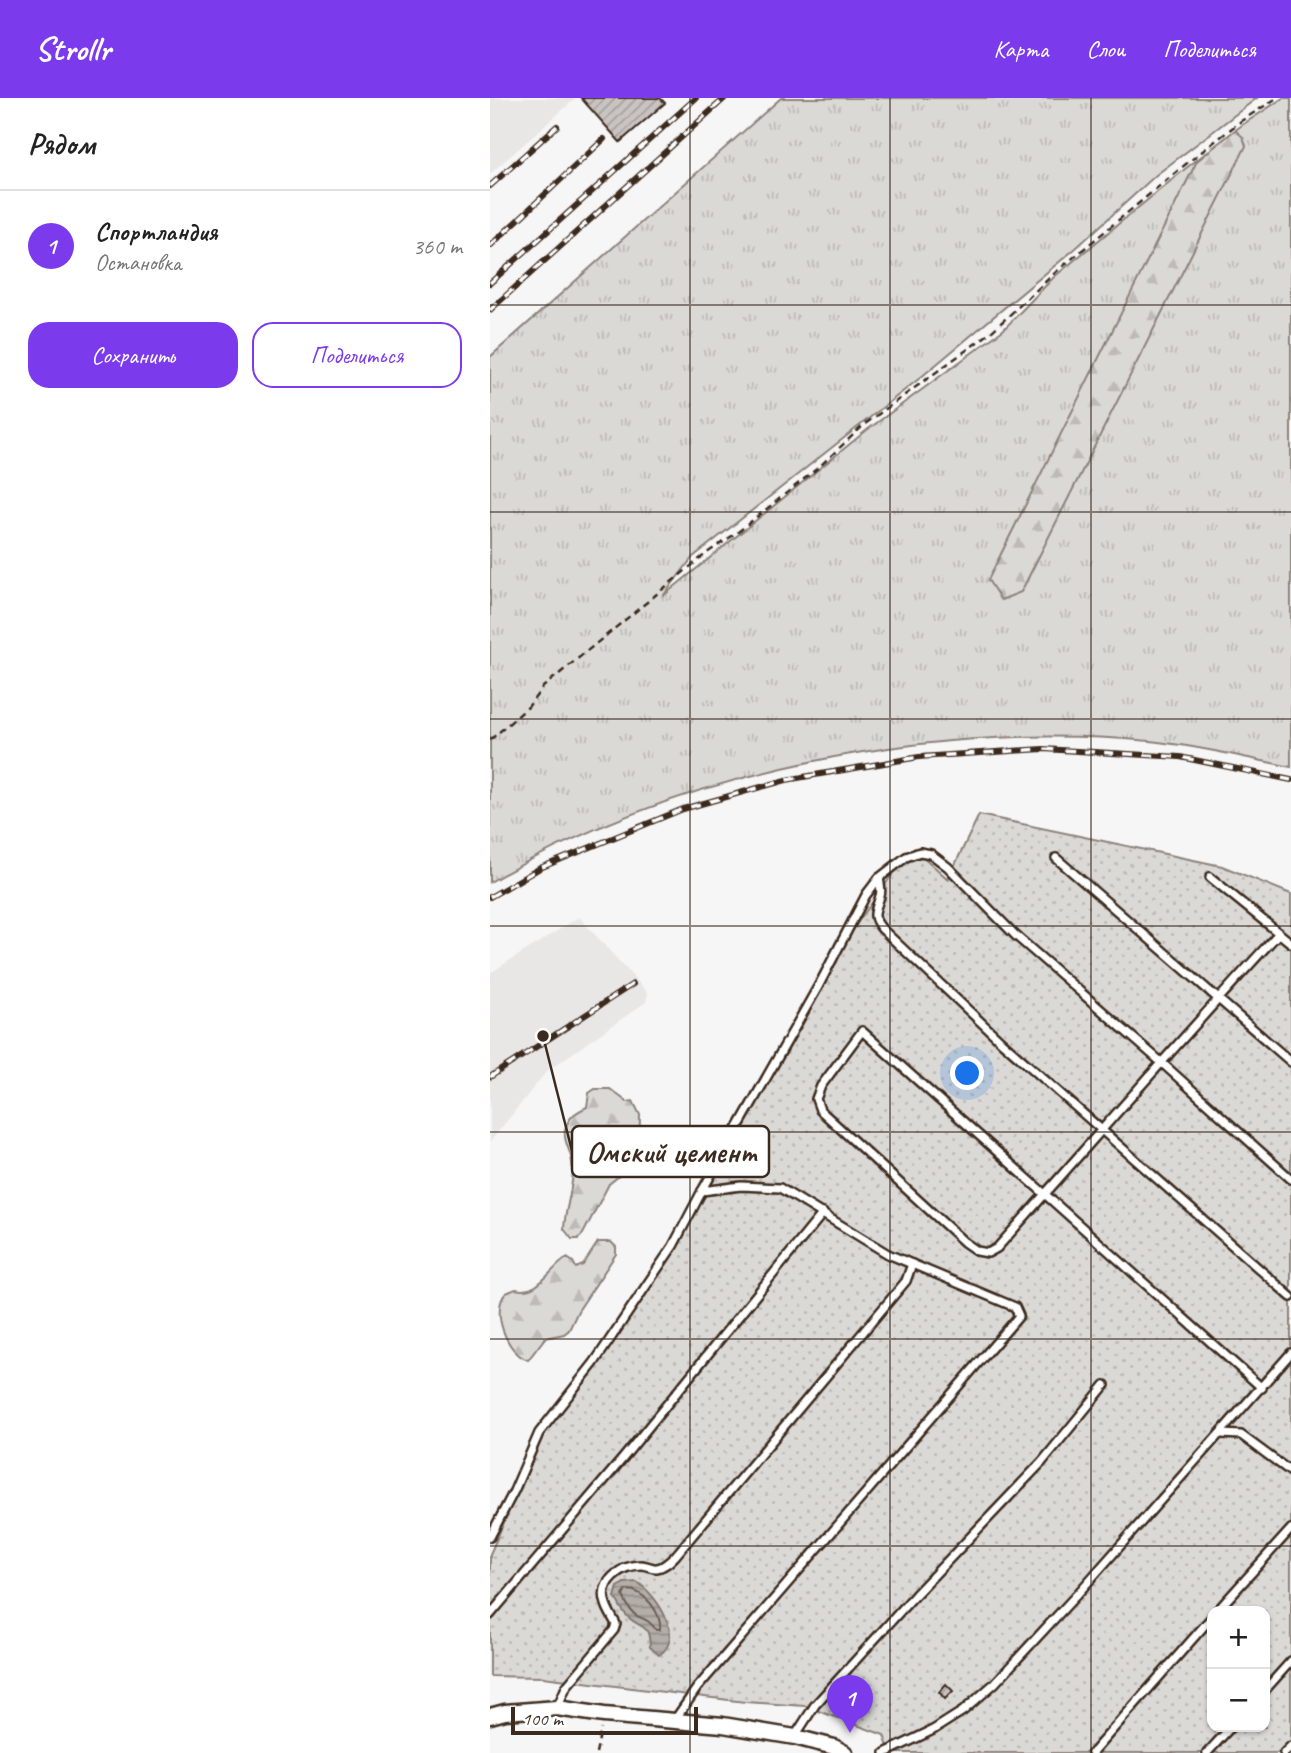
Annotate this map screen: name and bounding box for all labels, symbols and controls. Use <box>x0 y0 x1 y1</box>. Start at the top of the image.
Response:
text: Strollr <box>35 28 110 70</box>
text: Карта <box>994 34 1048 64</box>
text: Слои <box>1086 34 1125 64</box>
text: Поделиться <box>1163 34 1256 64</box>
text: Рядом <box>28 125 95 163</box>
text: Спортландия <box>95 215 217 248</box>
text: 1 <box>46 232 56 261</box>
text: 360 m <box>413 232 462 261</box>
text: Остановка <box>95 248 181 277</box>
button: Сохранить <box>28 322 238 388</box>
button: Поделиться <box>252 322 462 388</box>
your location <box>950 1056 984 1090</box>
callout: Омский цемент <box>572 1126 769 1177</box>
text: Омский цемент <box>586 1133 758 1171</box>
map controls <box>1207 1606 1270 1732</box>
button: + <box>1207 1606 1270 1669</box>
button: − <box>1207 1669 1270 1732</box>
pin: 1 <box>827 1675 873 1733</box>
scale bar <box>511 1704 698 1736</box>
text: 100 m <box>522 1707 563 1731</box>

